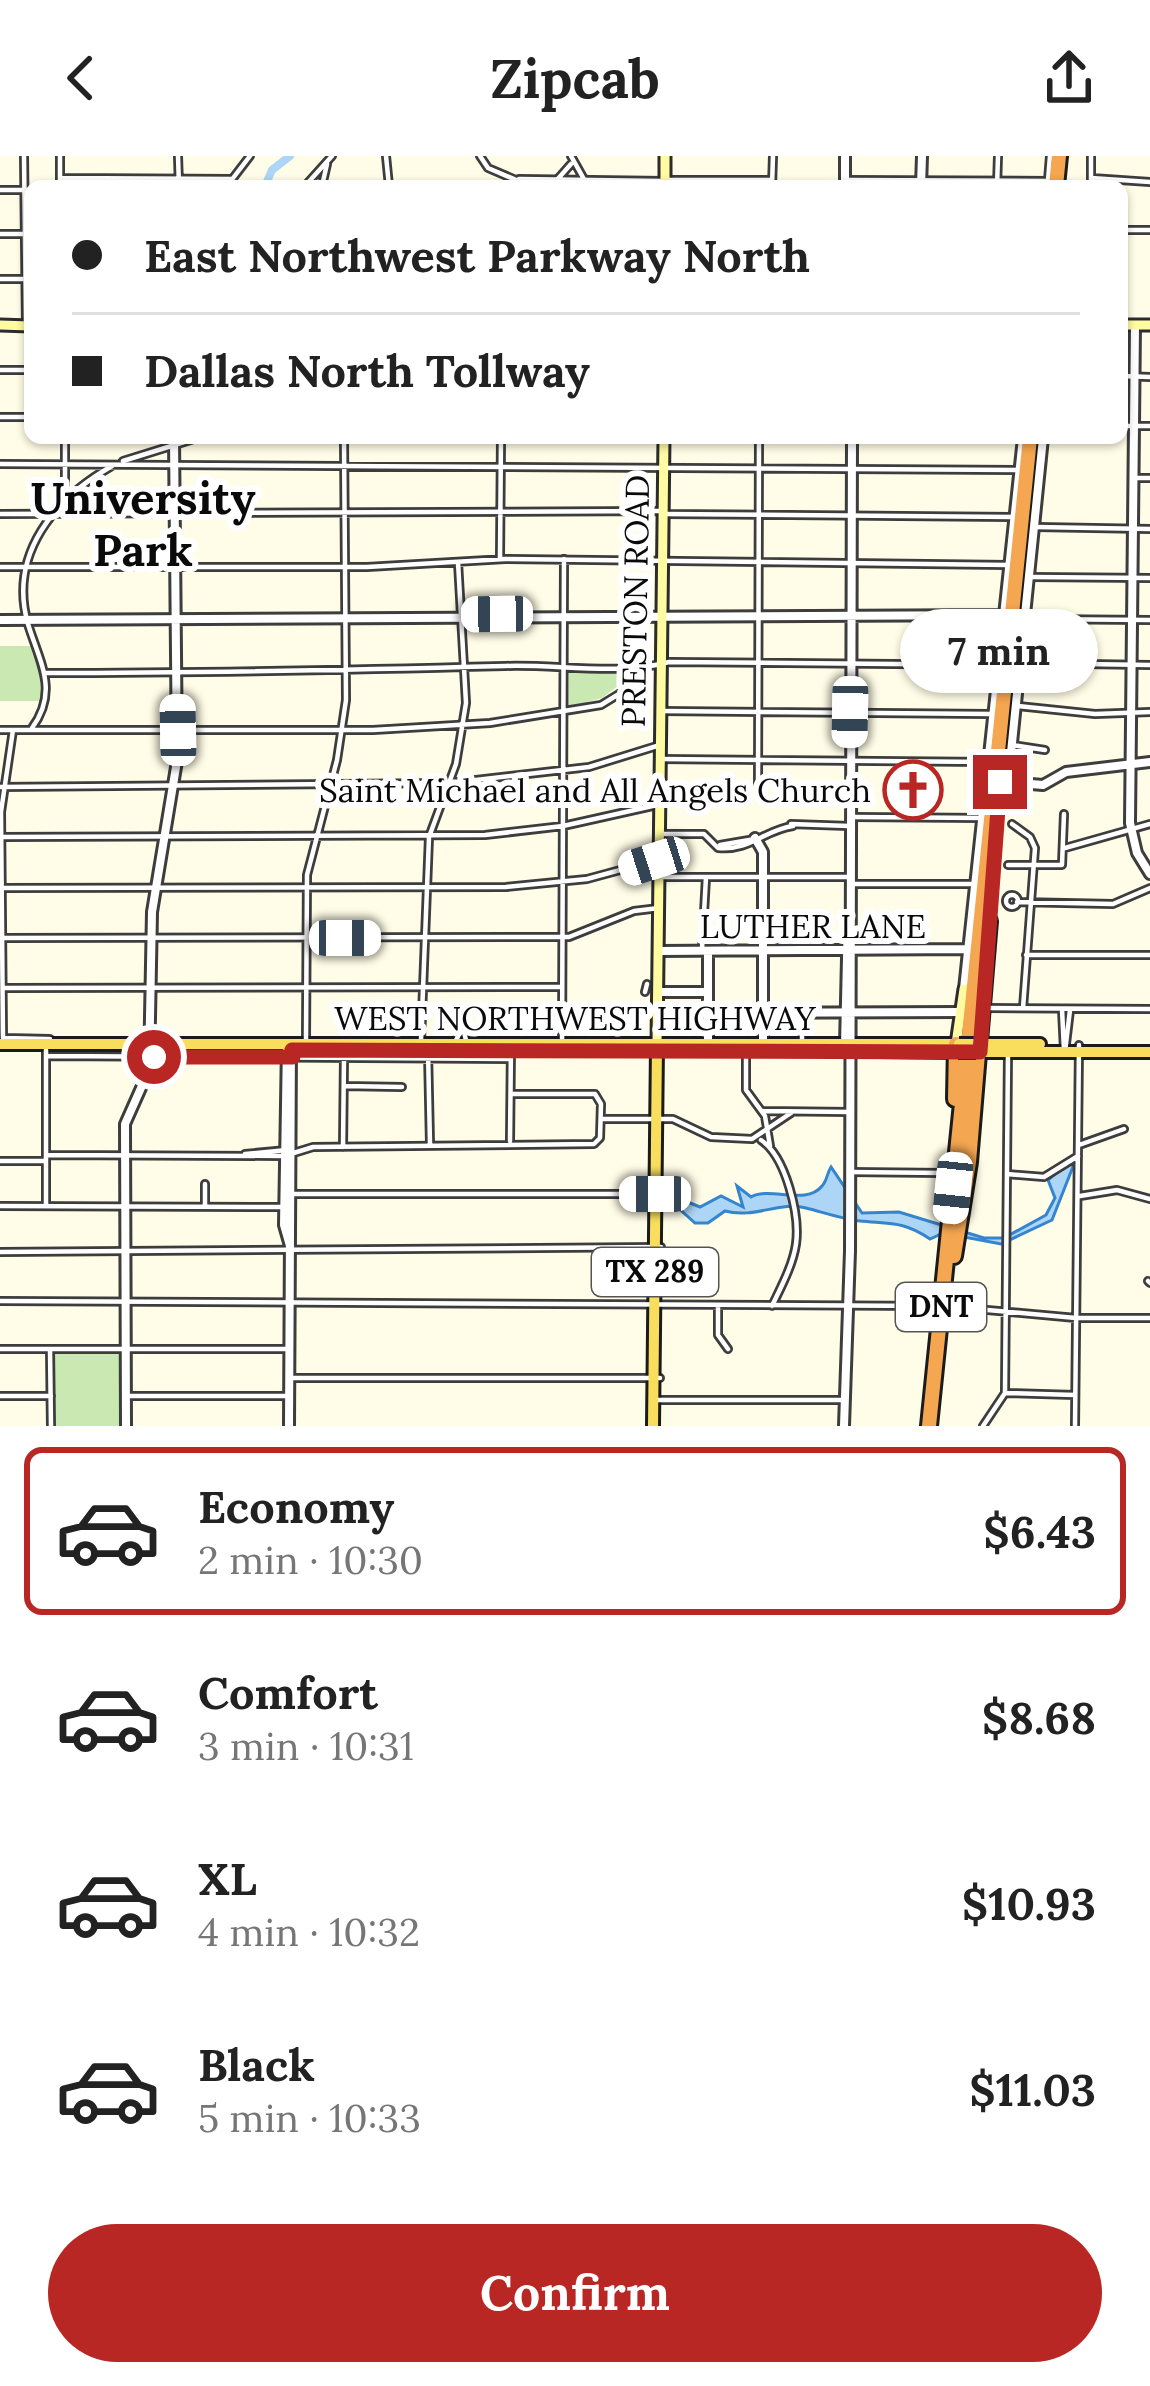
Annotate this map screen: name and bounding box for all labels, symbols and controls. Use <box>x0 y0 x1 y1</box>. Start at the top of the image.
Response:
text: Zipcab <box>490 44 660 113</box>
icon: back <box>48 45 114 111</box>
icon: share <box>1036 45 1102 111</box>
text: East Northwest Parkway North <box>144 227 810 284</box>
text: Dallas North Tollway <box>144 342 590 399</box>
district label: University Park <box>30 469 256 578</box>
street label: PRESTON ROAD <box>612 474 658 728</box>
car <box>461 595 533 633</box>
callout: 7 min <box>901 608 1099 692</box>
text: 7 min <box>948 626 1050 676</box>
car <box>831 676 869 748</box>
car <box>159 694 197 766</box>
route end <box>973 755 1027 809</box>
church icon: Saint Michael and All Angels Church <box>882 759 944 821</box>
place label: Saint Michael and All Angels Church <box>319 769 871 811</box>
car <box>614 833 694 889</box>
street label: LUTHER LANE <box>700 905 926 947</box>
car <box>309 920 381 956</box>
street label: WEST NORTHWEST HIGHWAY <box>334 997 817 1039</box>
route start <box>127 1030 181 1084</box>
car <box>931 1150 975 1226</box>
car <box>619 1176 691 1212</box>
road number: TX 289 <box>592 1248 718 1296</box>
road number: DNT <box>896 1283 986 1331</box>
icon: car <box>54 1477 162 1585</box>
text: Economy <box>198 1478 394 1535</box>
text: $6.43 <box>983 1503 1096 1560</box>
text: 2 min · 10:30 <box>198 1535 423 1585</box>
icon: car <box>54 1663 162 1771</box>
text: Comfort <box>198 1664 378 1721</box>
text: $8.68 <box>982 1689 1096 1746</box>
text: 3 min · 10:31 <box>198 1721 414 1771</box>
icon: car <box>54 1849 162 1957</box>
text: XL <box>198 1850 257 1907</box>
text: $10.93 <box>962 1875 1096 1932</box>
text: 4 min · 10:32 <box>198 1907 420 1957</box>
icon: car <box>54 2035 162 2143</box>
text: Black <box>198 2036 315 2093</box>
text: $11.03 <box>969 2061 1096 2118</box>
text: 5 min · 10:33 <box>198 2093 421 2143</box>
button: Confirm <box>48 2224 1102 2362</box>

